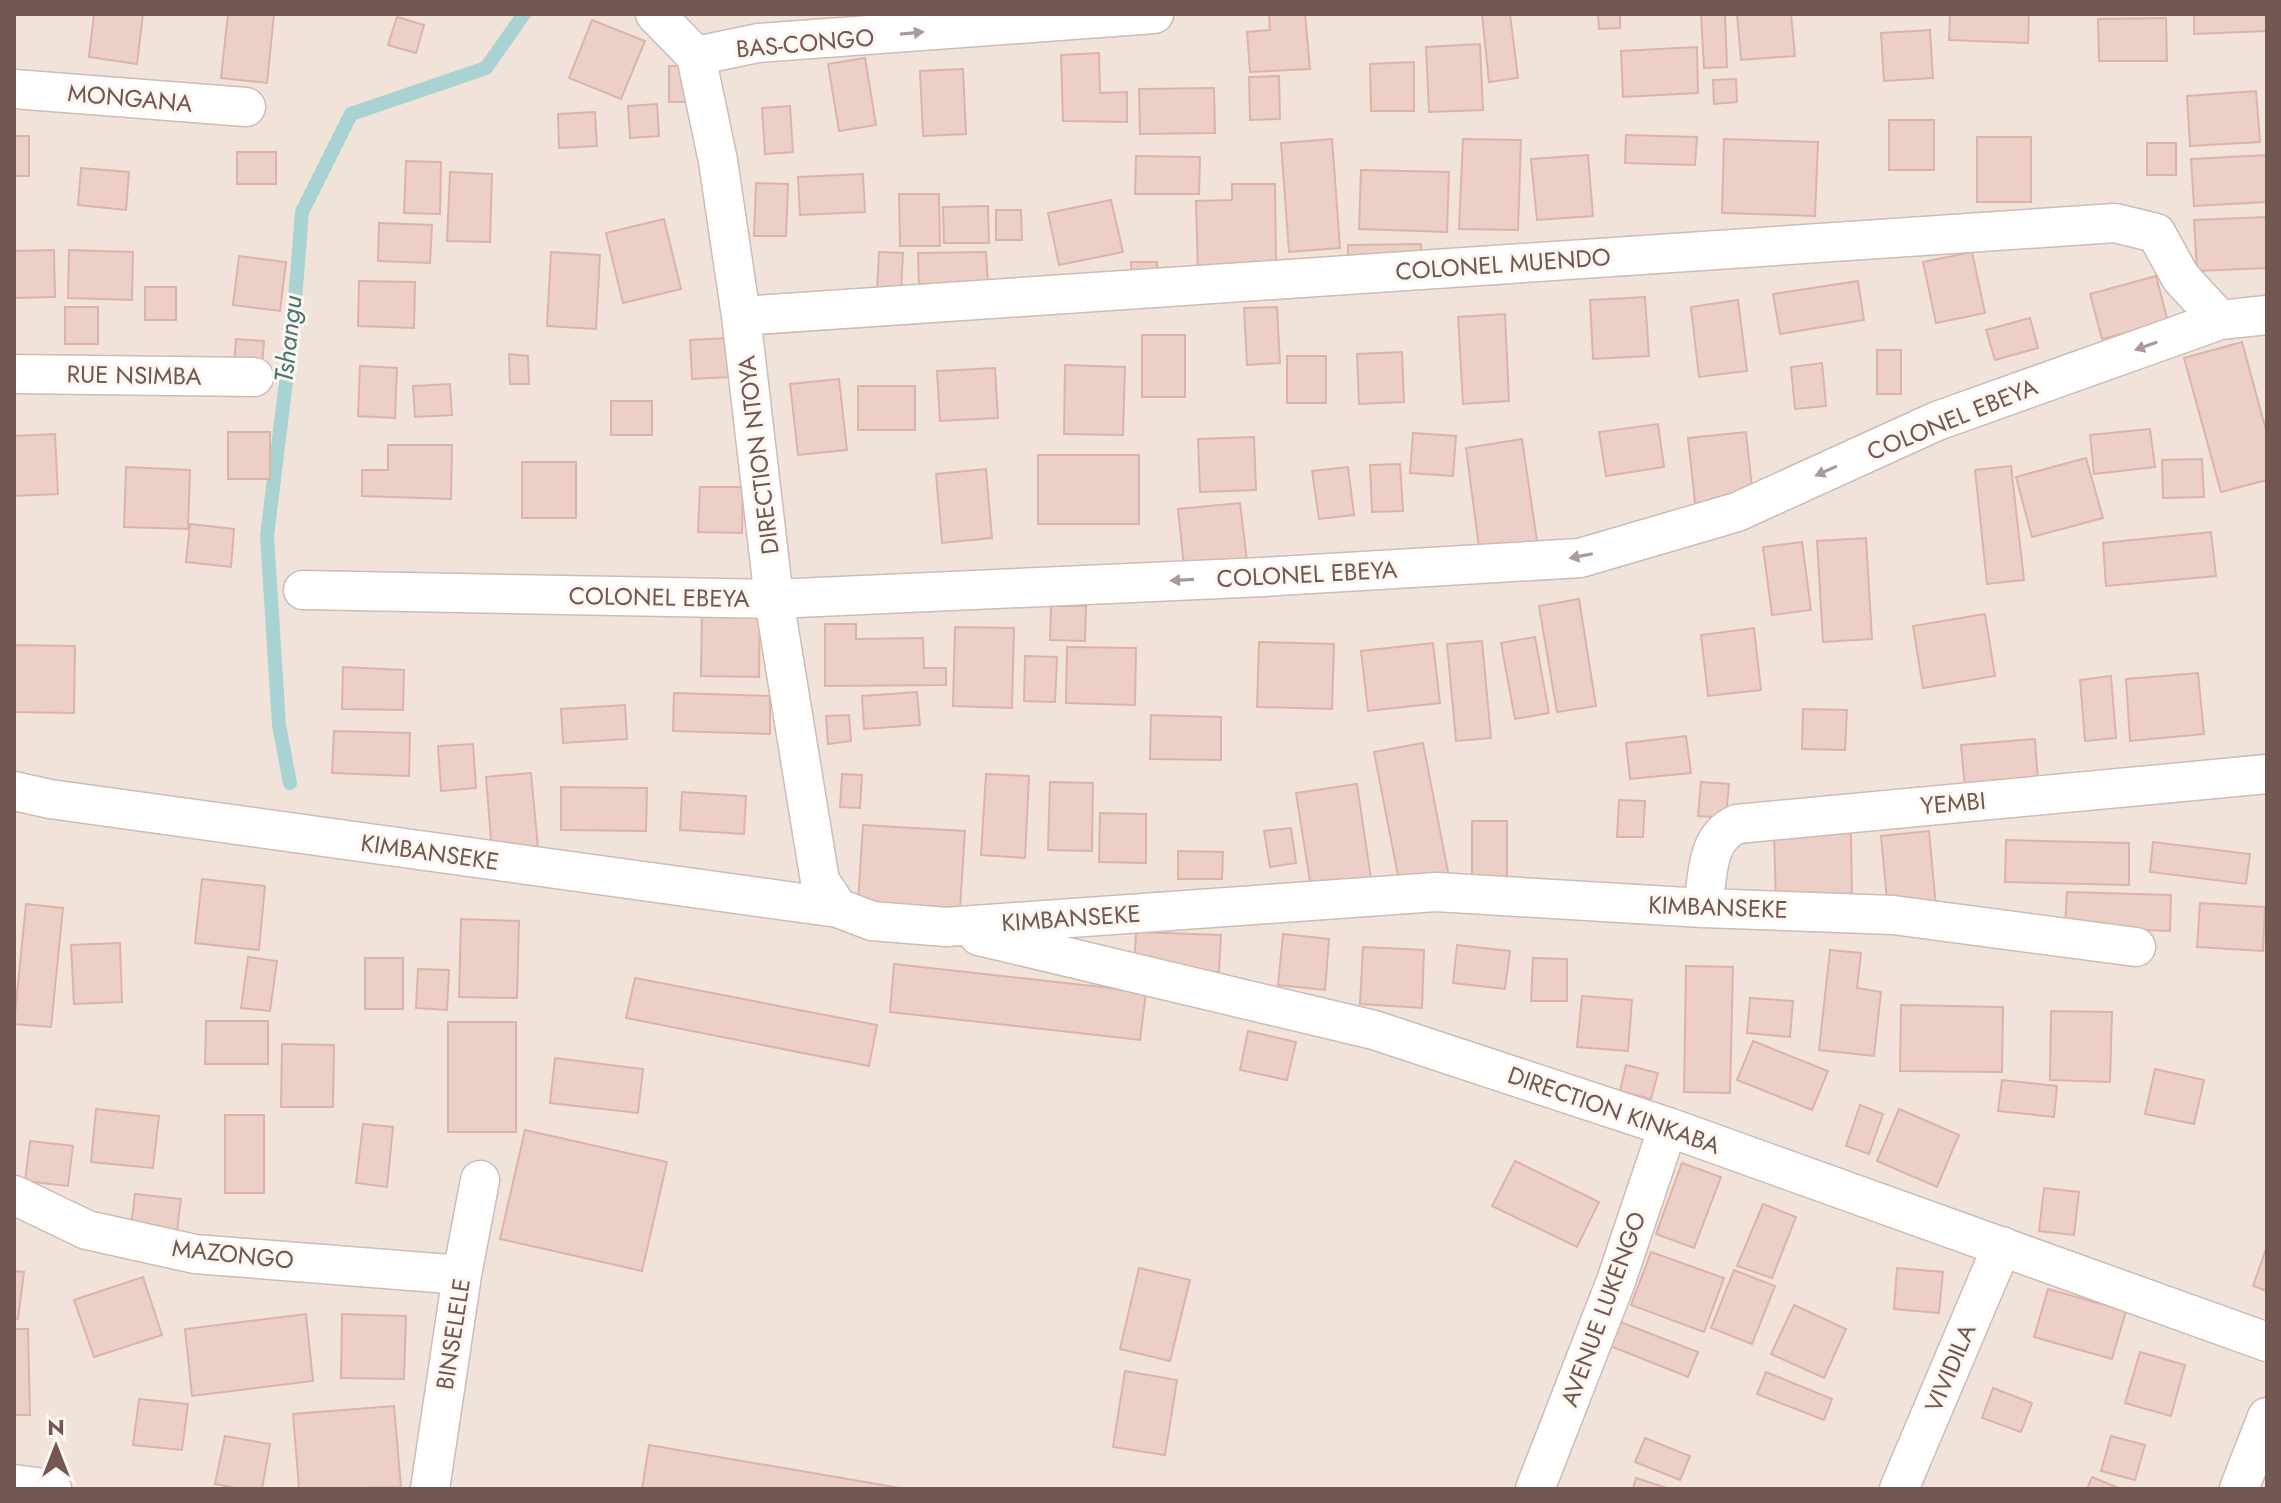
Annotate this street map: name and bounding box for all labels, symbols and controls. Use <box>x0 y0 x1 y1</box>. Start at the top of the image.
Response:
street label: BAS-CONGO <box>734 20 876 66</box>
one-way arrow <box>900 26 925 39</box>
street label: MONGANA <box>66 75 194 121</box>
street label: COLONEL MUENDO <box>1394 239 1612 289</box>
water label: Tshangu <box>265 293 311 385</box>
one-way arrow <box>2134 340 2158 353</box>
street label: DIRECTION NTOYA <box>728 353 788 556</box>
street label: RUE NSIMBA <box>66 356 202 394</box>
street label: COLONEL EBEYA <box>1862 369 2043 469</box>
one-way arrow <box>1814 464 1838 478</box>
one-way arrow <box>1569 551 1594 563</box>
street label: COLONEL EBEYA <box>1216 552 1398 596</box>
one-way arrow <box>1169 574 1194 587</box>
street label: COLONEL EBEYA <box>568 578 750 616</box>
street label: YEMBI <box>1919 783 1987 823</box>
street label: KIMBANSEKE <box>359 825 501 879</box>
street label: KIMBANSEKE <box>1648 887 1788 927</box>
street label: KIMBANSEKE <box>1000 896 1142 940</box>
street label: DIRECTION KINKABA <box>1503 1057 1725 1163</box>
street label: AVENUE LUKENGO <box>1551 1207 1655 1411</box>
street label: MAZONGO <box>170 1230 296 1278</box>
street label: BINSELELE <box>427 1276 479 1392</box>
street label: VIVIDILA <box>1916 1318 1984 1418</box>
north arrow <box>16 1407 96 1487</box>
text: N <box>47 1411 65 1443</box>

